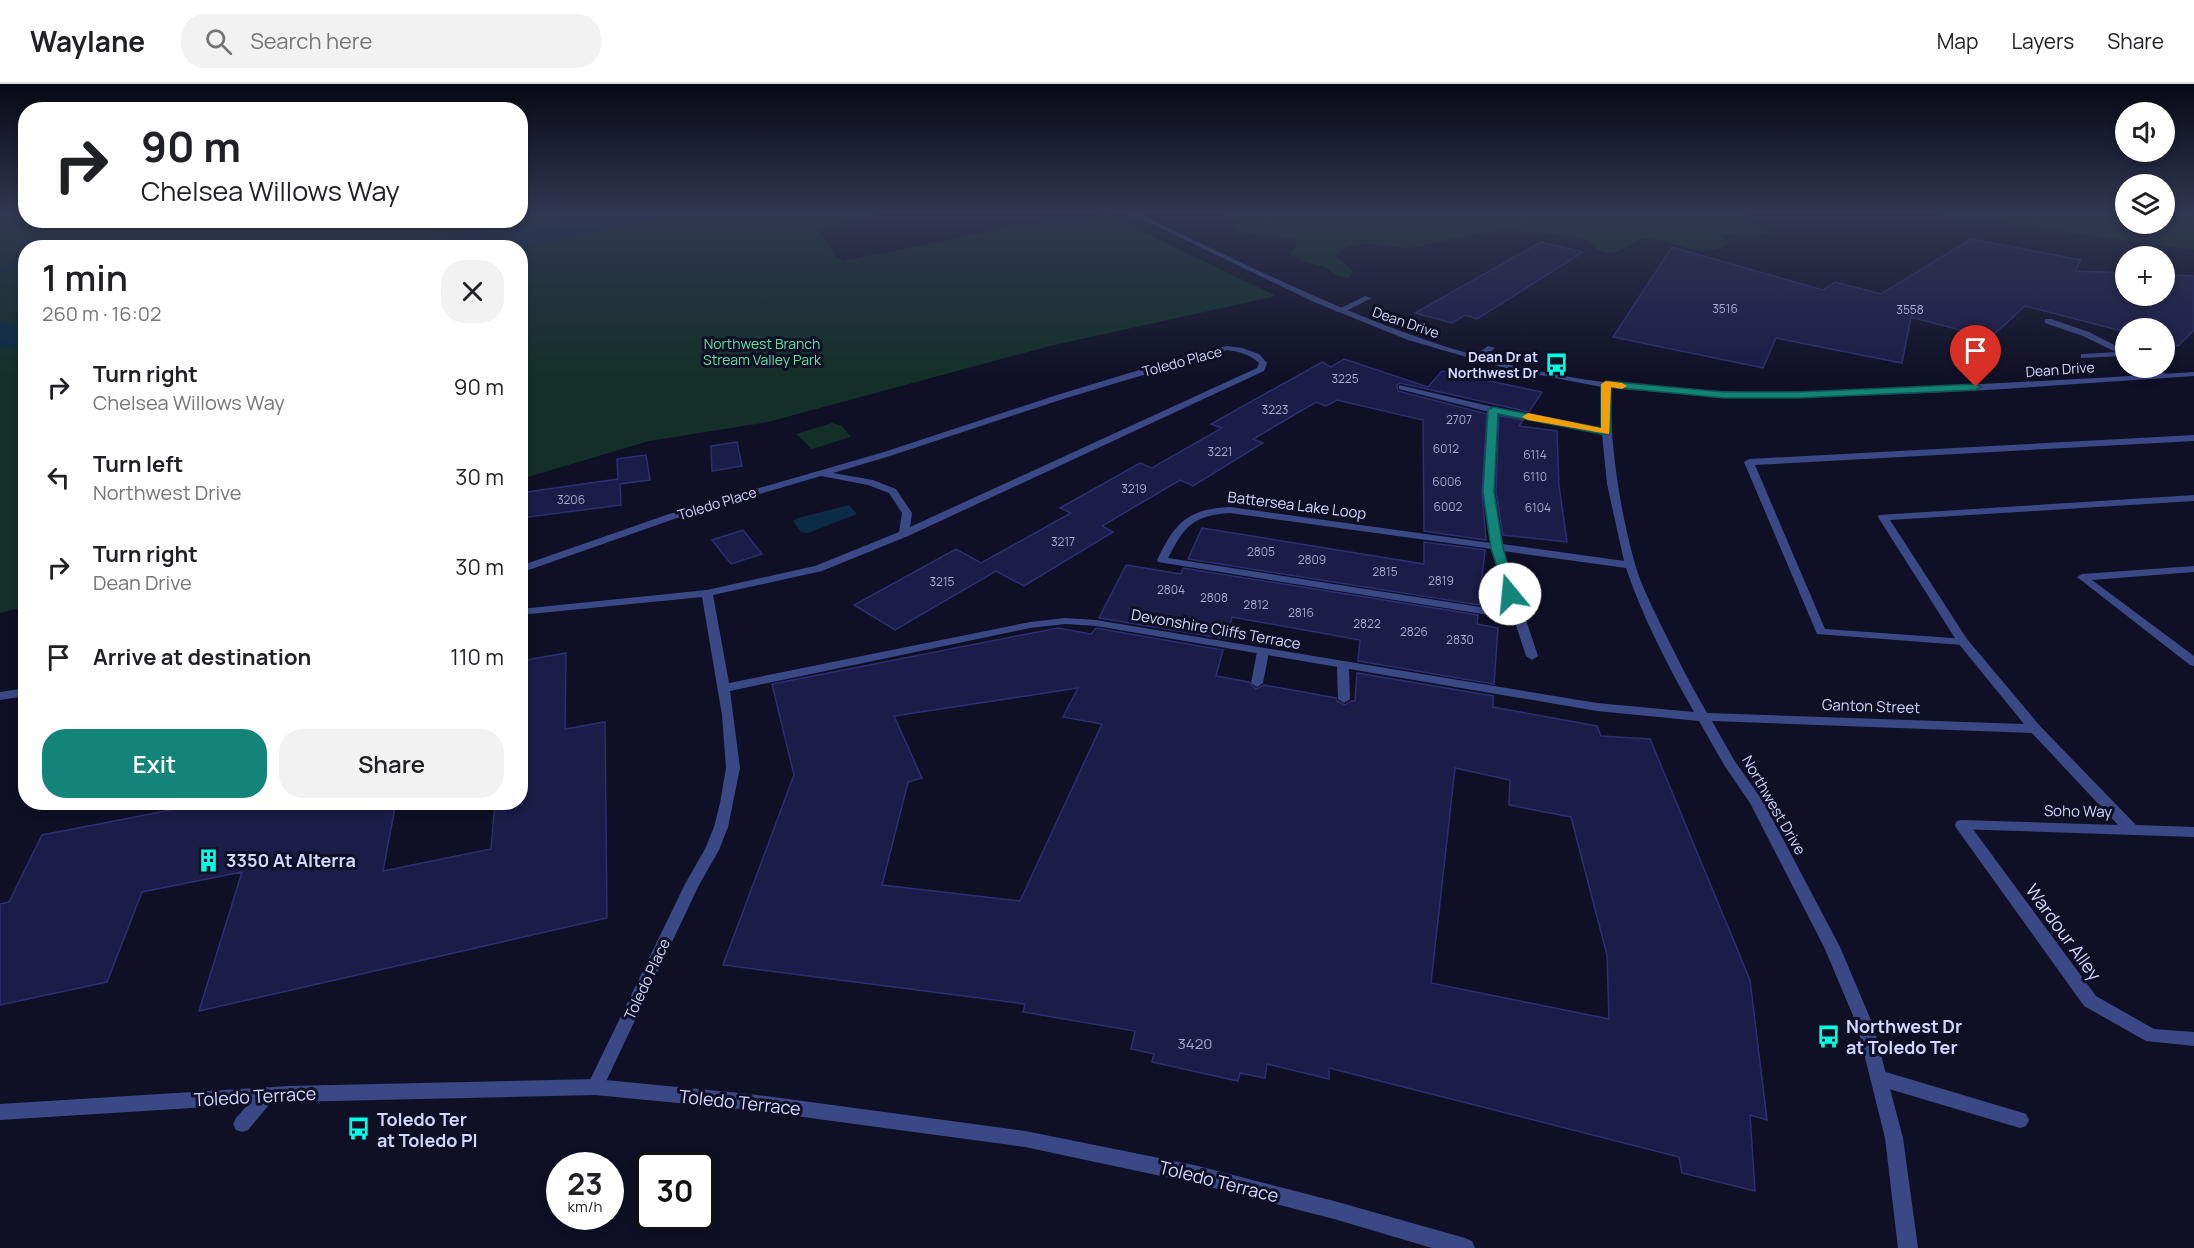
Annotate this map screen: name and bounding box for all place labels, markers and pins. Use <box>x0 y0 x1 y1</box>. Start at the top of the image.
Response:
pin <box>1950 325 2001 387</box>
place label: Dean Dr at Northwest Dr <box>1448 347 1538 382</box>
bus stop icon: Dean Dr at Northwest Dr <box>1543 351 1569 377</box>
building icon: 3350 At Alterra <box>195 847 221 873</box>
place label: 3350 At Alterra <box>226 848 356 872</box>
place label: Northwest Dr at Toledo Ter <box>1846 1014 1962 1059</box>
bus stop icon: Northwest Dr at Toledo Ter <box>1815 1023 1841 1049</box>
place label: Toledo Ter at Toledo Pl <box>377 1107 478 1152</box>
bus stop icon: Toledo Ter at Toledo Pl <box>346 1116 372 1142</box>

